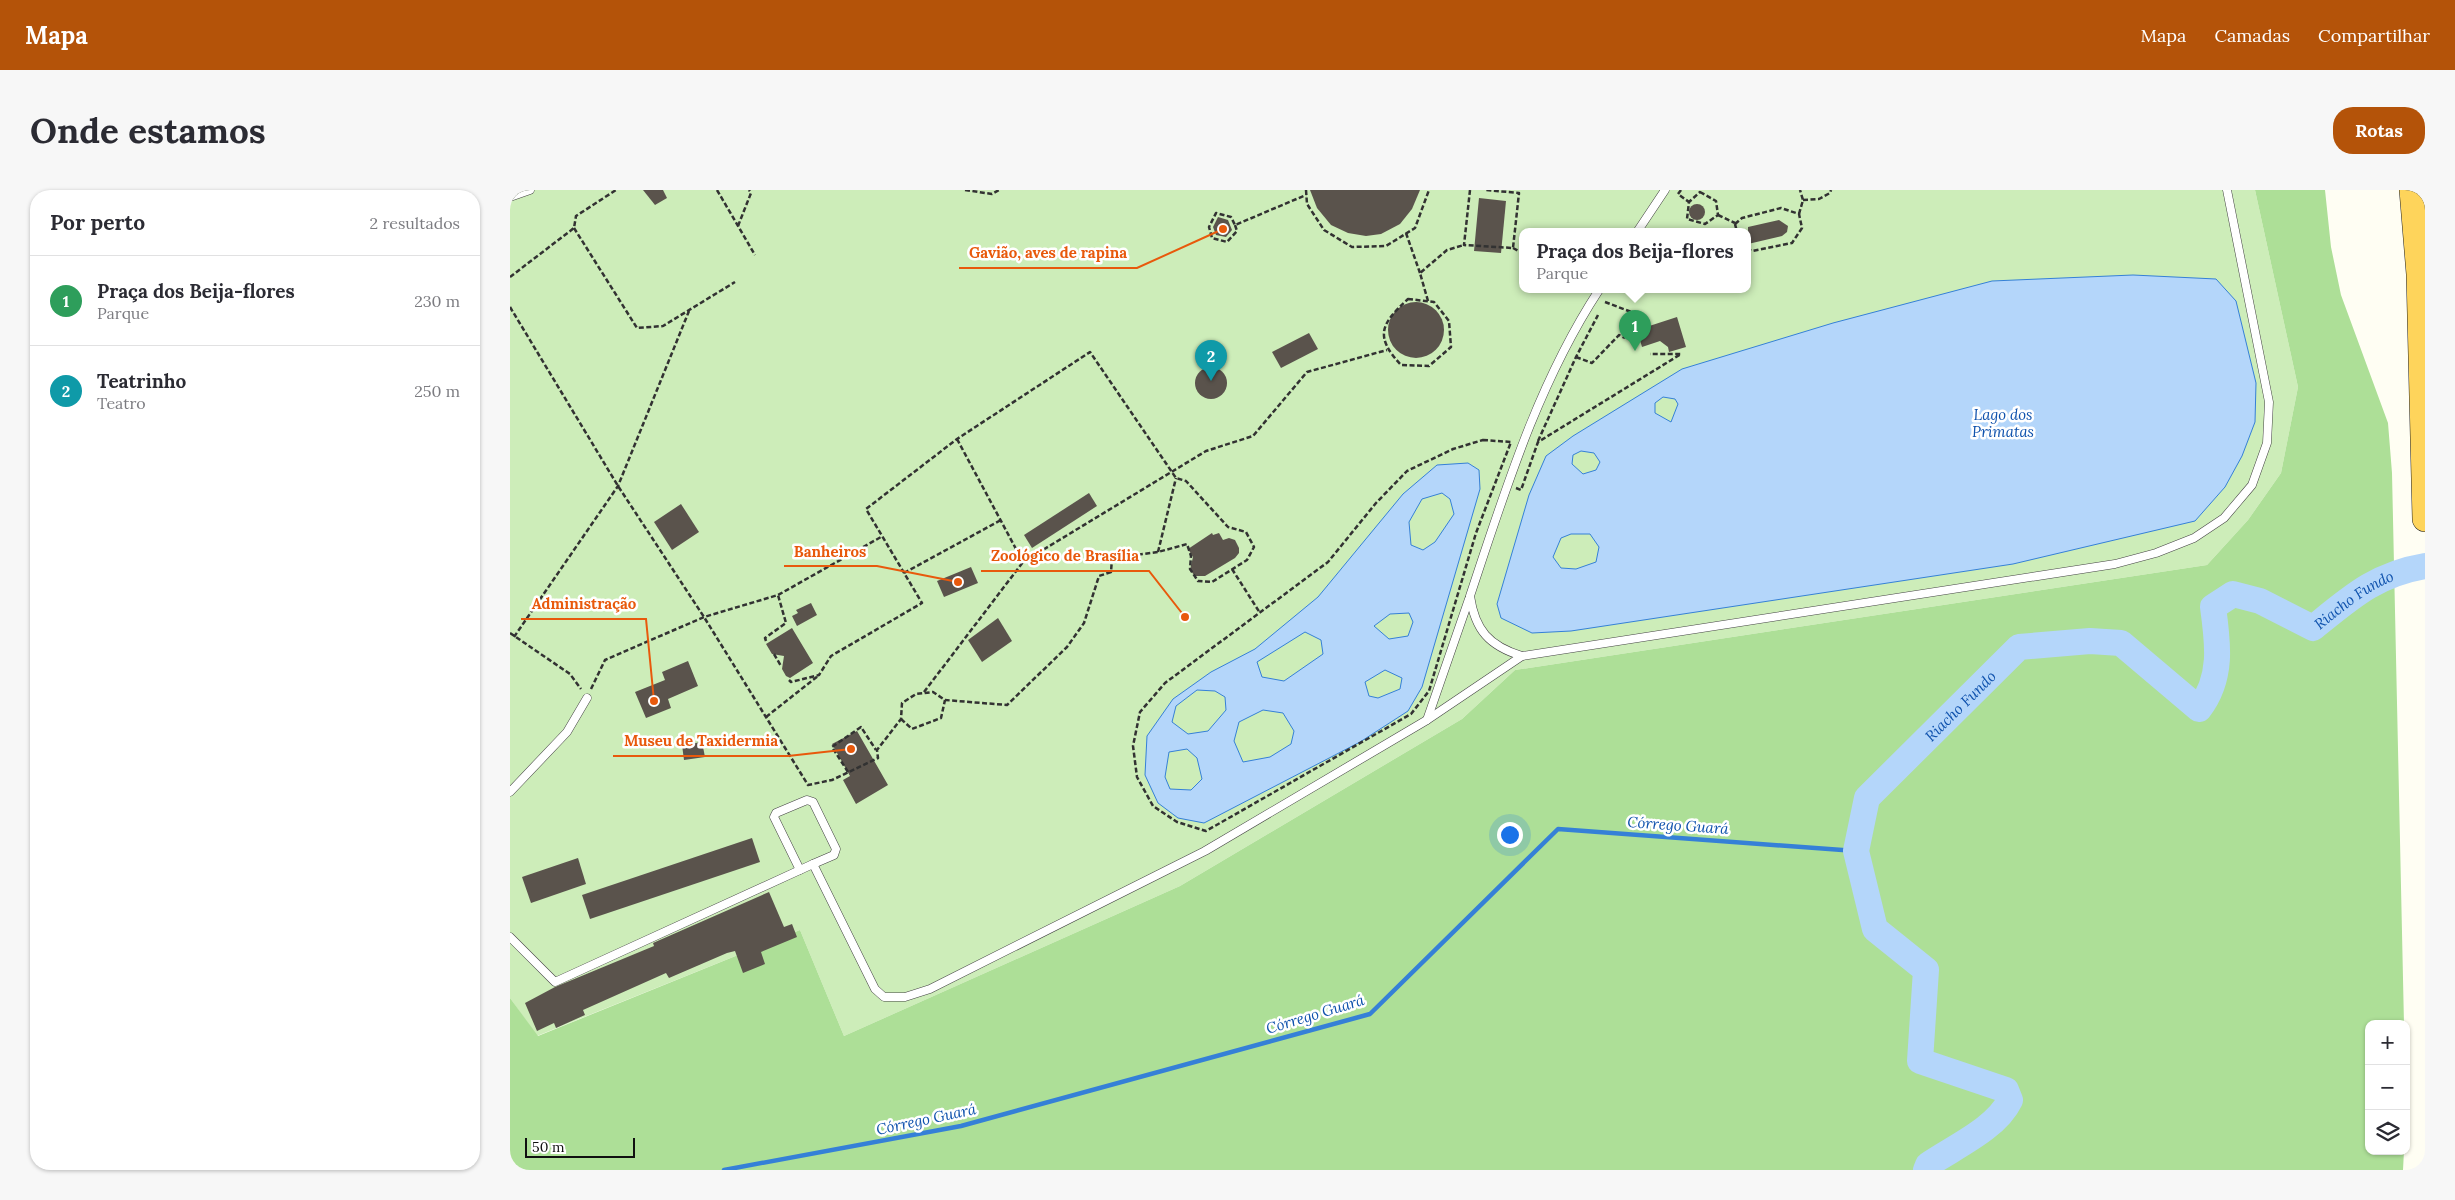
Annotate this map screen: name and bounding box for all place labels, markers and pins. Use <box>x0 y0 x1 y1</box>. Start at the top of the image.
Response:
callout: Gavião, aves de rapina <box>959 238 1137 268</box>
pin: 1 <box>1619 310 1651 351</box>
pin: 2 <box>1195 340 1227 381</box>
callout: Banheiros <box>784 536 877 566</box>
callout: Zoológico de Brasília <box>981 541 1149 571</box>
callout: Administração <box>521 589 646 619</box>
callout: Museu de Taxidermia <box>613 726 788 756</box>

